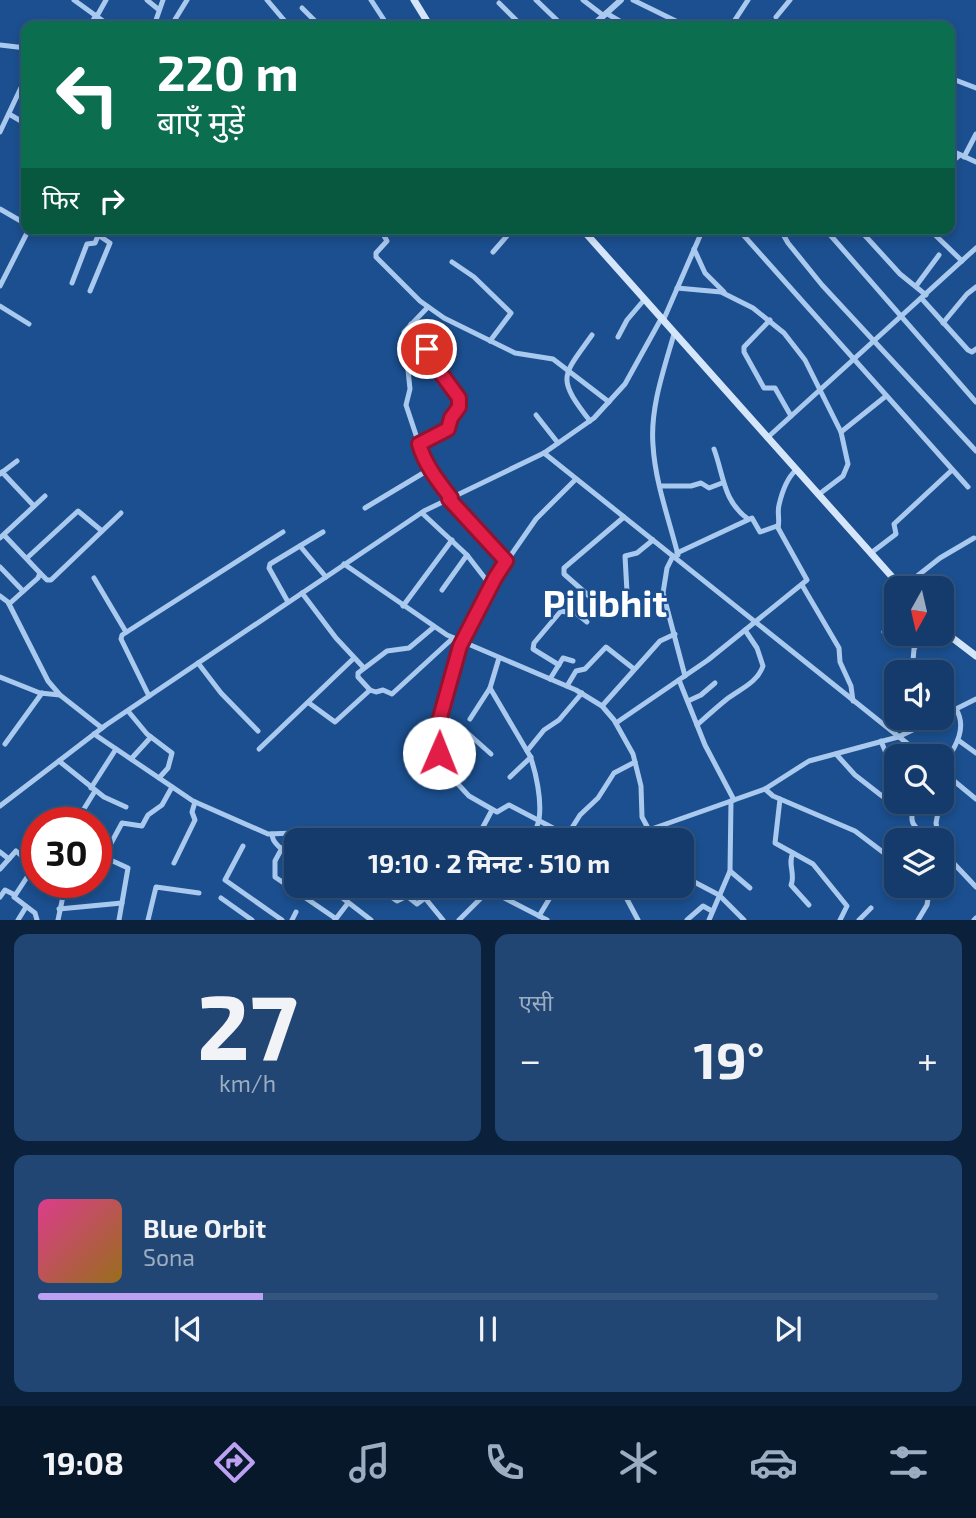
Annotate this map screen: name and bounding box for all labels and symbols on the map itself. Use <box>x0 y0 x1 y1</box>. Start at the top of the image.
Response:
pin <box>397 319 457 379</box>
north arrow <box>884 576 954 646</box>
district label: Pilibhit <box>542 580 668 624</box>
position arrow <box>402 716 476 790</box>
speed limit sign: 30 <box>21 807 112 898</box>

